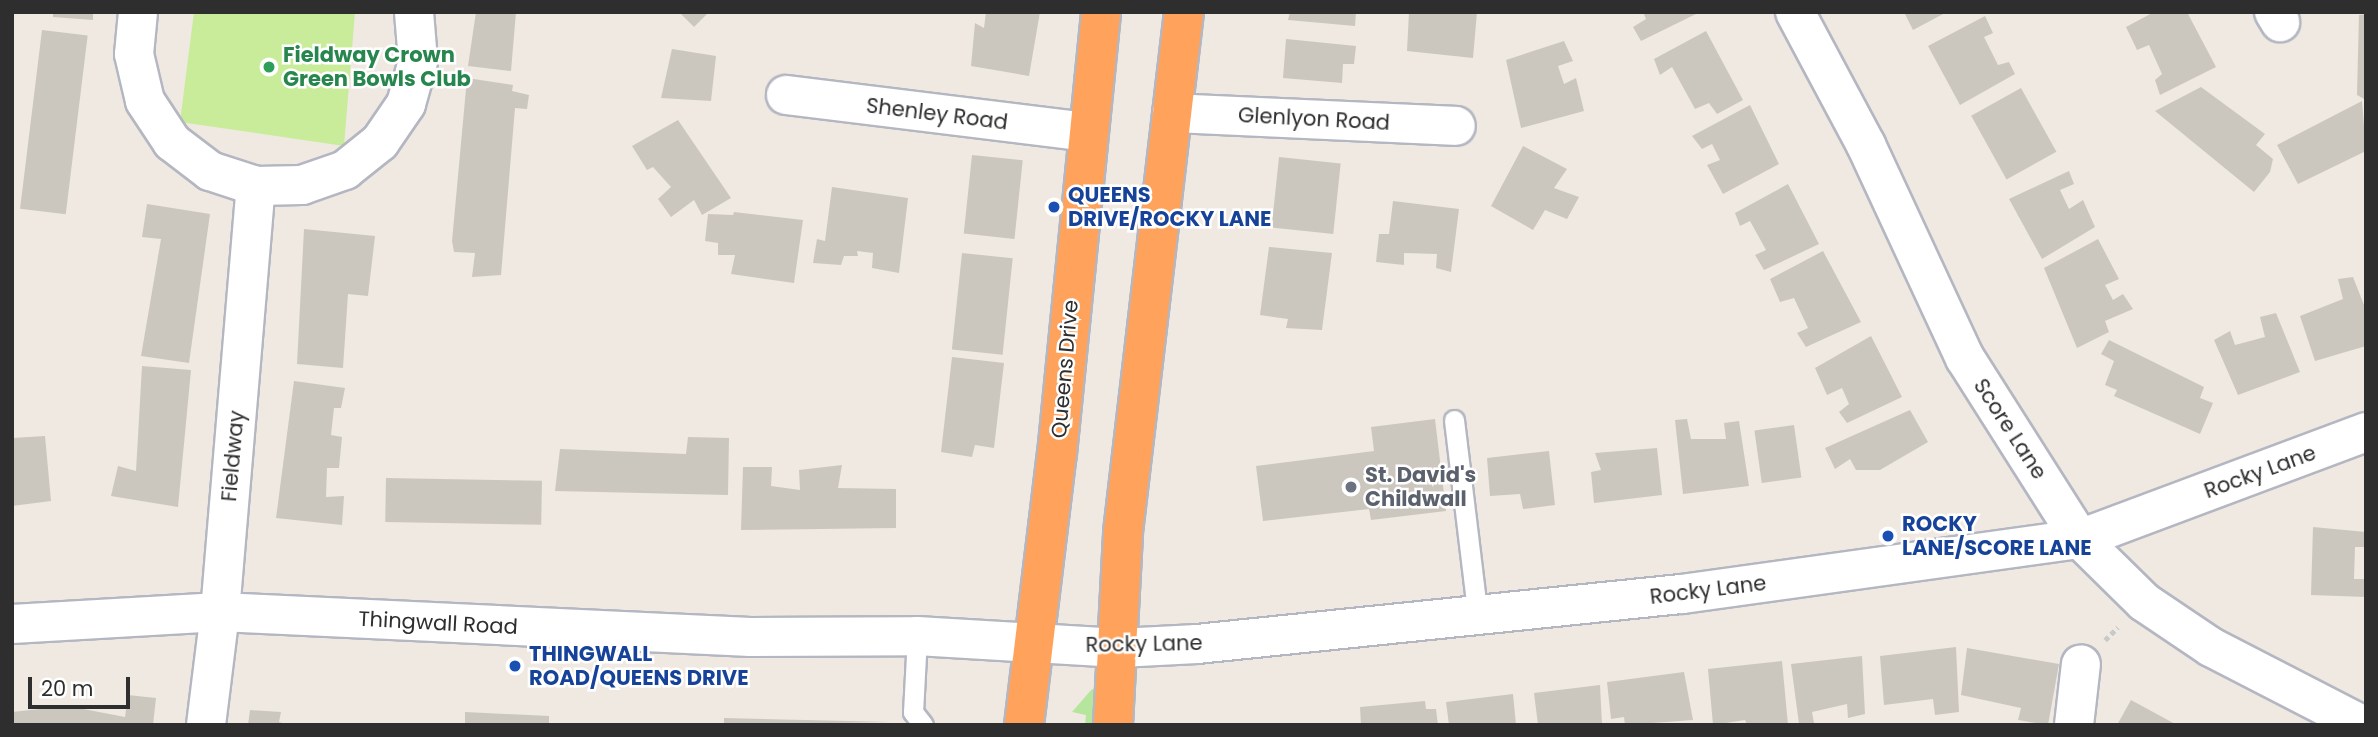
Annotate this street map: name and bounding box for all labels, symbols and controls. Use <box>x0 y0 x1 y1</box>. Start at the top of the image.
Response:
place label: Fieldway Crown Green Bowls Club <box>283 42 471 92</box>
marker: Fieldway Crown Green Bowls Club <box>261 59 277 75</box>
street label: Shenley Road <box>865 93 1009 135</box>
street label: Glenlyon Road <box>1237 102 1391 136</box>
place label: QUEENS DRIVE/ROCKY LANE <box>1068 182 1271 232</box>
marker: QUEENS DRIVE/ROCKY LANE <box>1046 199 1062 215</box>
street label: Queens Drive <box>1046 299 1084 439</box>
street label: Score Lane <box>1968 374 2052 484</box>
street label: Fieldway <box>216 409 250 503</box>
street label: Rocky Lane <box>2201 440 2319 504</box>
place label: St. David's Childwall <box>1365 462 1476 512</box>
marker: St. David's Childwall <box>1343 479 1359 495</box>
place label: ROCKY LANE/SCORE LANE <box>1902 511 2092 561</box>
marker: ROCKY LANE/SCORE LANE <box>1880 528 1896 544</box>
street label: Rocky Lane <box>1648 570 1768 610</box>
street label: Thingwall Road <box>358 606 518 640</box>
street label: Rocky Lane <box>1085 630 1203 658</box>
place label: THINGWALL ROAD/QUEENS DRIVE <box>529 641 749 691</box>
marker: THINGWALL ROAD/QUEENS DRIVE <box>507 658 523 674</box>
scale bar <box>32 664 133 708</box>
text: 20 m <box>41 674 94 703</box>

